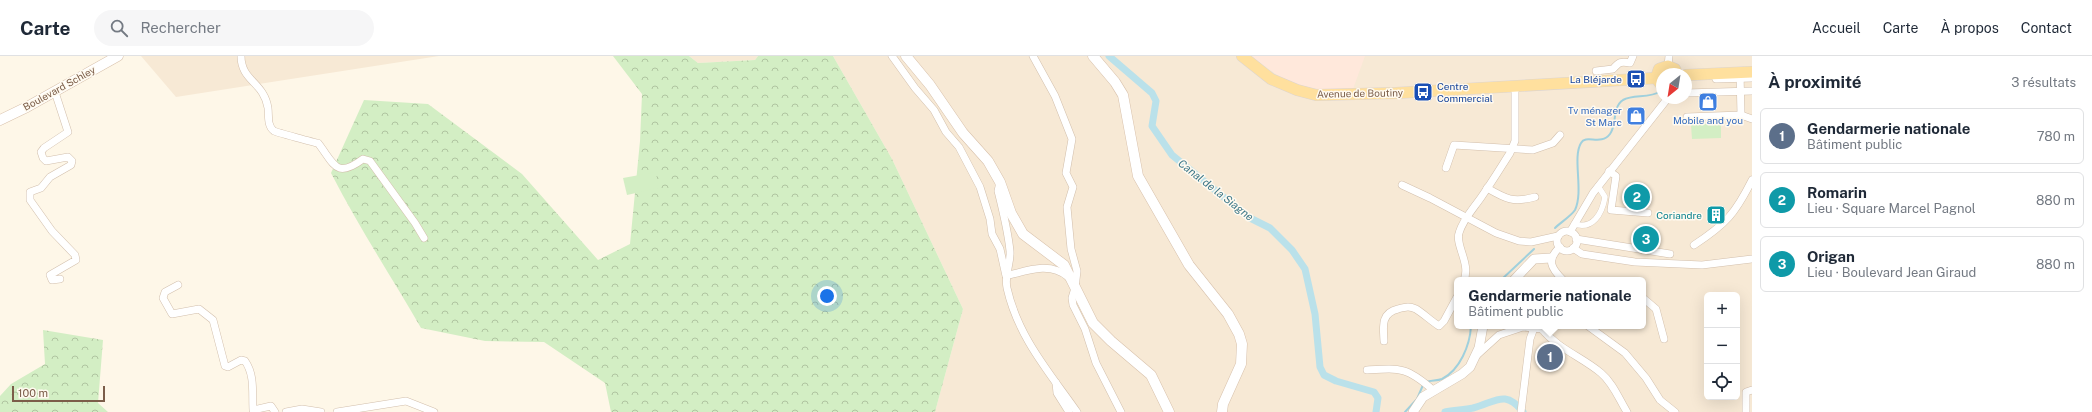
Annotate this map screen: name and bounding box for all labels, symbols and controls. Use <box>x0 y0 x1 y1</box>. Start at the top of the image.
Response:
search box <box>94 10 374 46</box>
text: Carte <box>20 17 70 39</box>
icon: search <box>108 17 130 39</box>
text: Rechercher <box>140 19 221 36</box>
text: Accueil <box>1812 20 1861 36</box>
text: Carte <box>1883 20 1919 36</box>
text: À propos <box>1941 20 1999 36</box>
text: Contact <box>2021 20 2072 36</box>
street label: Boulevard Schley <box>21 63 98 113</box>
bus stop icon: La Bléjarde <box>1625 68 1647 90</box>
north arrow <box>1656 68 1692 104</box>
text: À proximité <box>1768 72 1862 92</box>
place label: La Bléjarde <box>1570 73 1622 85</box>
text: 3 résultats <box>2011 75 2076 90</box>
place label: Centre Commercial <box>1437 80 1493 104</box>
bus stop icon: Centre Commercial <box>1412 81 1434 103</box>
street label: Avenue de Boutiny <box>1317 86 1404 100</box>
shop icon: Mobile and you <box>1697 91 1719 113</box>
place label: Tv ménager St Marc <box>1568 104 1622 128</box>
shop icon: Tv ménager St Marc <box>1625 105 1647 127</box>
place label: Mobile and you <box>1673 114 1743 126</box>
text: Gendarmerie nationale <box>1807 120 1970 137</box>
text: 1 <box>1779 129 1785 144</box>
text: 780 m <box>2037 129 2075 144</box>
text: Bâtiment public <box>1807 137 1902 152</box>
water label: Canal de la Siagne <box>1176 157 1256 223</box>
pin: 2 <box>1624 182 1650 212</box>
text: Romarin <box>1807 184 1867 201</box>
text: 2 <box>1778 193 1786 208</box>
text: 880 m <box>2036 193 2075 208</box>
text: Lieu · Square Marcel Pagnol <box>1807 201 1976 216</box>
building icon: Coriandre <box>1705 204 1727 226</box>
place label: Coriandre <box>1656 209 1702 221</box>
pin: 3 <box>1633 224 1659 254</box>
text: Origan <box>1807 248 1855 265</box>
text: 3 <box>1778 257 1786 272</box>
text: 880 m <box>2036 257 2075 272</box>
text: Lieu · Boulevard Jean Giraud <box>1807 265 1976 280</box>
popup <box>1454 277 1646 329</box>
your location <box>817 286 837 306</box>
text: Gendarmerie nationale <box>1468 287 1632 304</box>
map controls <box>1704 292 1740 400</box>
button: + <box>1704 292 1740 328</box>
text: Bâtiment public <box>1468 304 1564 319</box>
button: − <box>1704 328 1740 364</box>
pin: 1 <box>1537 342 1563 372</box>
button: locate <box>1704 364 1740 400</box>
scale bar <box>12 384 105 403</box>
text: 100 m <box>18 387 48 399</box>

